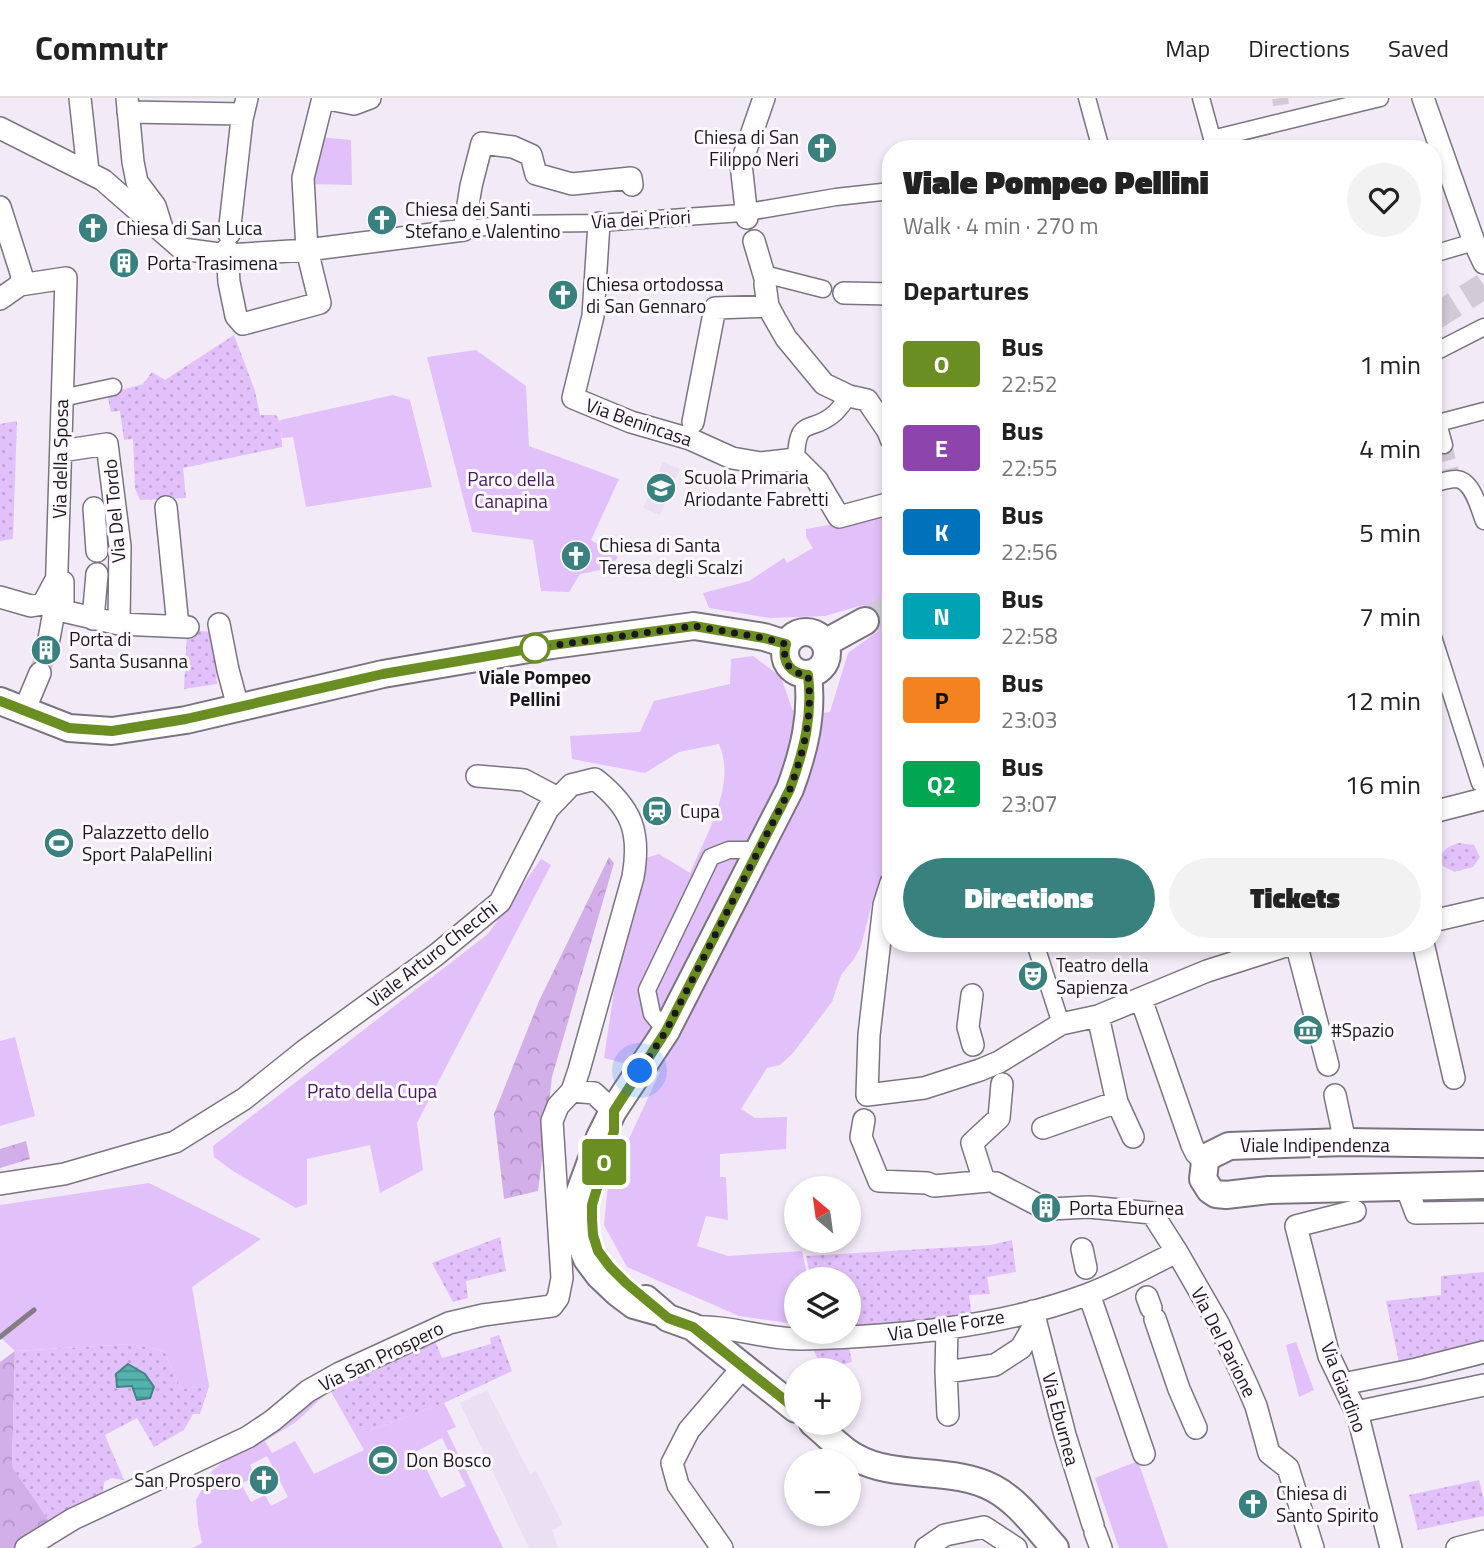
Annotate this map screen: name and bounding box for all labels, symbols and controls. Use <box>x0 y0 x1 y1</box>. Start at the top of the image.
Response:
text: Commutr <box>35 23 168 73</box>
text: Map <box>1165 30 1210 66</box>
text: Directions <box>1248 30 1350 66</box>
text: Saved <box>1388 30 1449 66</box>
place label: Chiesa di San Filippo Neri <box>694 122 799 173</box>
church icon: Chiesa di San Filippo Neri <box>805 131 839 165</box>
text: Viale Pompeo Pellini <box>903 157 1209 207</box>
button: heart <box>1347 163 1421 237</box>
place label: Chiesa dei Santi Stefano e Valentino <box>405 194 561 245</box>
street label: Via dei Priori <box>590 201 692 236</box>
church icon: Chiesa dei Santi Stefano e Valentino <box>365 203 399 237</box>
text: Walk · 4 min · 270 m <box>903 208 1099 243</box>
church icon: Chiesa di San Luca <box>76 211 110 245</box>
place label: Chiesa di San Luca <box>116 213 263 242</box>
building icon: Porta Trasimena <box>107 246 141 280</box>
place label: Porta Trasimena <box>147 248 278 277</box>
place label: Chiesa ortodossa di San Gennaro <box>586 269 724 320</box>
text: Departures <box>903 271 1029 310</box>
church icon: Chiesa ortodossa di San Gennaro <box>546 278 580 312</box>
text: Bus <box>1001 327 1043 366</box>
text: 1 min <box>1359 345 1421 384</box>
text: O <box>934 346 949 382</box>
text: 22:52 <box>1001 366 1058 401</box>
street label: Via Benincasa <box>582 390 697 453</box>
street label: Via della Sposa <box>44 398 75 519</box>
text: Bus <box>1001 411 1043 450</box>
text: 4 min <box>1359 429 1421 468</box>
text: E <box>935 430 948 466</box>
text: 22:55 <box>1001 450 1058 485</box>
street label: Via Del Tordo <box>95 458 132 564</box>
place label: Scuola Primaria Ariodante Fabretti <box>684 462 829 513</box>
park label: Parco della Canapina <box>467 464 555 515</box>
school or university icon: Scuola Primaria Ariodante Fabretti <box>644 471 678 505</box>
text: Bus <box>1001 495 1043 534</box>
text: 5 min <box>1359 513 1421 552</box>
text: K <box>934 514 949 550</box>
place label: Chiesa di Santa Teresa degli Scalzi <box>599 530 743 581</box>
text: 22:56 <box>1001 534 1058 569</box>
church icon: Chiesa di Santa Teresa degli Scalzi <box>559 539 593 573</box>
text: Bus <box>1001 579 1043 618</box>
text: 7 min <box>1359 597 1421 636</box>
text: N <box>933 598 950 634</box>
text: 22:58 <box>1001 618 1058 653</box>
place label: Porta di Santa Susanna <box>69 624 188 675</box>
building icon: Porta di Santa Susanna <box>29 633 63 667</box>
marker: Viale Pompeo Pellini <box>520 633 550 663</box>
place label: Viale Pompeo Pellini <box>479 662 591 713</box>
text: Bus <box>1001 663 1043 702</box>
text: 12 min <box>1345 681 1421 720</box>
text: P <box>934 682 949 718</box>
text: 23:03 <box>1001 702 1058 737</box>
text: Bus <box>1001 747 1043 786</box>
text: 16 min <box>1345 765 1421 804</box>
text: Q2 <box>927 766 956 802</box>
text: 23:07 <box>1001 786 1058 821</box>
station icon: Cupa <box>640 794 674 828</box>
place label: Cupa <box>680 796 720 825</box>
place label: Palazzetto dello Sport PalaPellini <box>82 817 212 868</box>
sports icon: Palazzetto dello Sport PalaPellini <box>42 826 76 860</box>
button: Directions <box>903 858 1155 938</box>
button: Tickets <box>1169 858 1421 938</box>
street label: Viale Arturo Checchi <box>360 893 503 1014</box>
place label: Teatro della Sapienza <box>1056 950 1149 1001</box>
theatre icon: Teatro della Sapienza <box>1016 959 1050 993</box>
museum icon: #Spazio <box>1291 1013 1325 1047</box>
place label: #Spazio <box>1331 1015 1394 1044</box>
your location <box>622 1053 657 1088</box>
park label: Prato della Cupa <box>307 1076 438 1105</box>
street label: Viale Indipendenza <box>1240 1130 1390 1159</box>
line badge: O <box>581 1139 627 1185</box>
text: O <box>596 1144 612 1180</box>
north arrow <box>784 1176 861 1253</box>
map controls <box>784 1176 861 1526</box>
building icon: Porta Eburnea <box>1029 1191 1063 1225</box>
place label: Porta Eburnea <box>1069 1193 1184 1222</box>
button: layers <box>784 1267 861 1344</box>
street label: Via Del Parione <box>1184 1281 1265 1402</box>
street label: Via Delle Forze <box>885 1301 1006 1348</box>
street label: Via San Prospero <box>313 1313 448 1398</box>
street label: Via Giardino <box>1314 1337 1375 1436</box>
button: + <box>784 1358 861 1435</box>
street label: Via Eburnea <box>1035 1369 1088 1469</box>
sports icon: Don Bosco <box>366 1443 400 1477</box>
place label: Don Bosco <box>406 1445 491 1474</box>
button: − <box>784 1449 861 1526</box>
church icon: San Prospero <box>247 1463 281 1497</box>
place label: San Prospero <box>134 1465 241 1494</box>
place label: Chiesa di Santo Spirito <box>1276 1478 1379 1529</box>
church icon: Chiesa di Santo Spirito <box>1236 1487 1270 1521</box>

